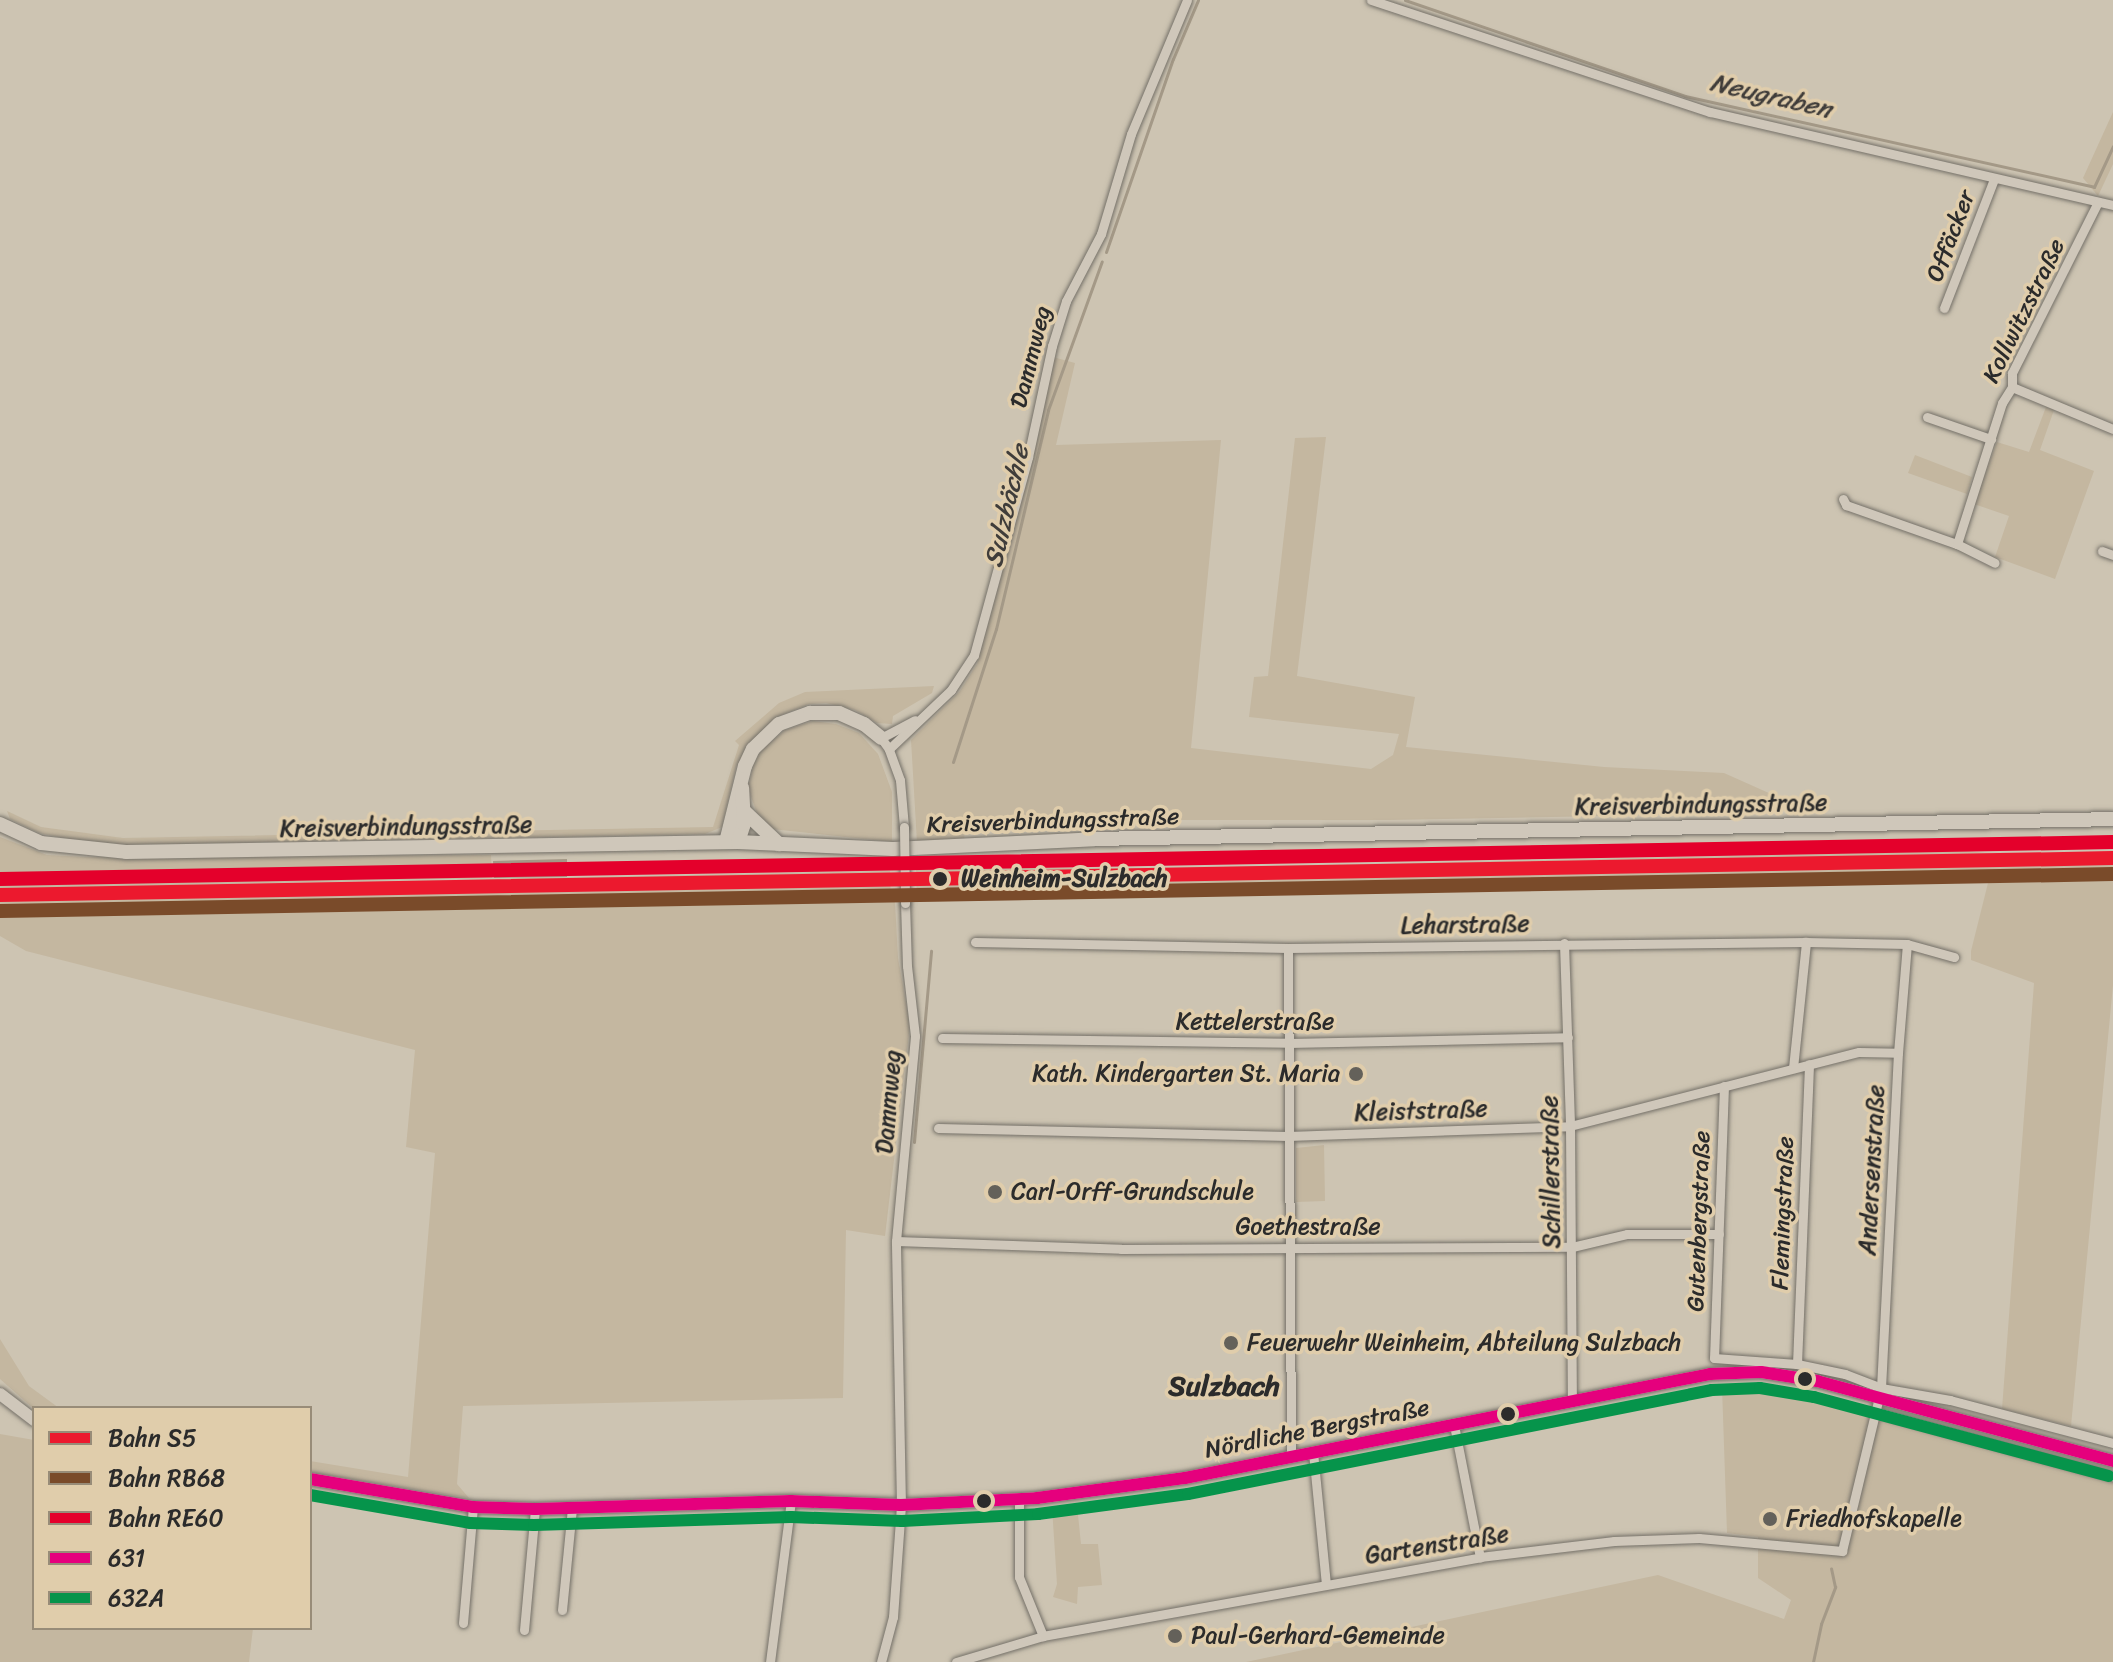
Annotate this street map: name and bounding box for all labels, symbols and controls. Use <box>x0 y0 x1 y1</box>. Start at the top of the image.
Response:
water label: Neugraben <box>1707 67 1835 125</box>
street label: Offäcker <box>1920 186 1982 286</box>
street label: Kollwitzstraße <box>1977 234 2071 388</box>
street label: Dammweg <box>1004 303 1058 411</box>
water label: Sulzbächle <box>978 442 1036 570</box>
street label: Kreisverbindungsstraße <box>1574 788 1828 822</box>
street label: Kreisverbindungsstraße <box>926 802 1180 840</box>
street label: Kreisverbindungsstraße <box>279 810 533 844</box>
marker: Weinheim-Sulzbach <box>926 865 954 893</box>
place label: Weinheim-Sulzbach <box>961 865 1167 893</box>
street label: Leharstraße <box>1400 909 1530 941</box>
street label: Kettelerstraße <box>1176 1008 1334 1036</box>
street label: Dammweg <box>870 1049 908 1155</box>
place label: Kath. Kindergarten St. Maria <box>1033 1060 1340 1088</box>
marker: Kath. Kindergarten St. Maria <box>1347 1065 1365 1083</box>
street label: Andersenstraße <box>1853 1084 1891 1256</box>
street label: Kleiststraße <box>1354 1094 1488 1128</box>
street label: Schillerstraße <box>1535 1095 1567 1249</box>
street label: Gutenbergstraße <box>1681 1130 1717 1312</box>
street label: Flemingstraße <box>1766 1136 1800 1290</box>
place label: Carl-Orff-Grundschule <box>1011 1178 1254 1206</box>
marker: Carl-Orff-Grundschule <box>986 1183 1004 1201</box>
street label: Goethestraße <box>1235 1213 1381 1241</box>
place label: Feuerwehr Weinheim, Abteilung Sulzbach <box>1247 1329 1682 1357</box>
marker: Feuerwehr Weinheim, Abteilung Sulzbach <box>1222 1334 1240 1352</box>
district label: Sulzbach <box>1168 1369 1280 1403</box>
unlabelled marker <box>1797 1371 1813 1387</box>
street label: Nördliche Bergstraße <box>1203 1393 1431 1465</box>
legend <box>32 1406 312 1630</box>
unlabelled marker <box>1500 1406 1516 1422</box>
text: Bahn S5 <box>108 1417 197 1459</box>
text: Bahn RB68 <box>108 1457 225 1499</box>
unlabelled marker <box>976 1493 992 1509</box>
text: Bahn RE60 <box>108 1497 224 1539</box>
place label: Friedhofskapelle <box>1786 1505 1962 1533</box>
marker: Friedhofskapelle <box>1761 1510 1779 1528</box>
street label: Gartenstraße <box>1363 1519 1511 1571</box>
text: 631 <box>108 1537 145 1579</box>
text: 632A <box>108 1577 164 1619</box>
place label: Paul-Gerhard-Gemeinde <box>1191 1622 1445 1650</box>
marker: Paul-Gerhard-Gemeinde <box>1166 1627 1184 1645</box>

